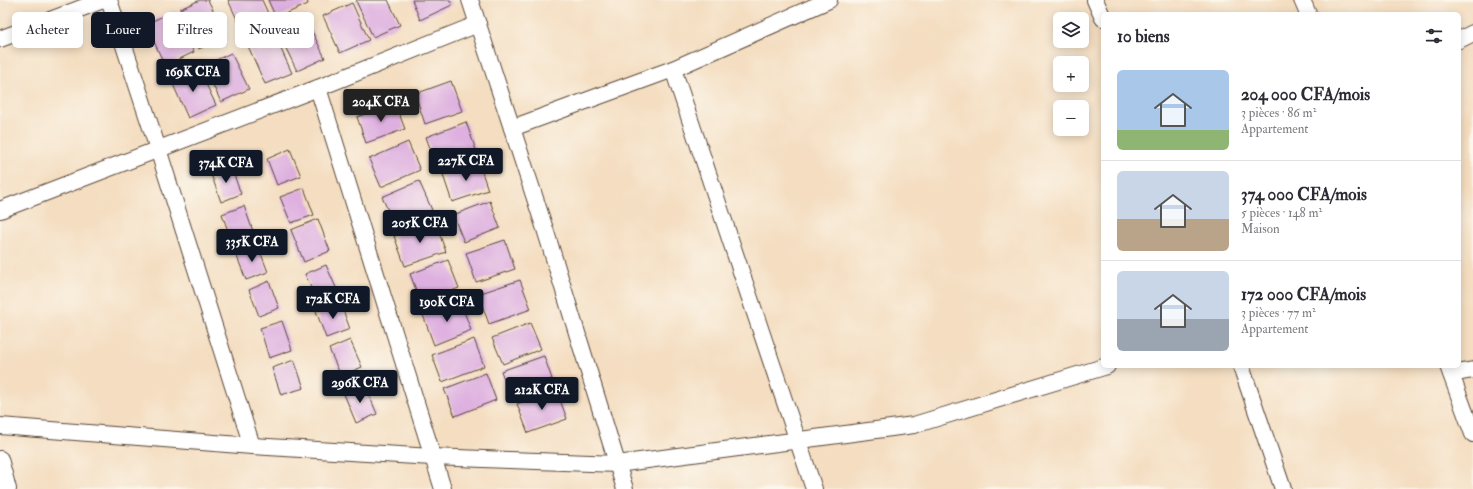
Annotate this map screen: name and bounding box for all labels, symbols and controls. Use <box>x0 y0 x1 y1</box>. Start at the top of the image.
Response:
chip: Acheter <box>12 12 83 48</box>
chip: Louer <box>91 12 155 48</box>
chip: Filtres <box>163 12 227 48</box>
chip: Nouveau <box>235 12 314 48</box>
map controls <box>1053 12 1089 136</box>
button: layers <box>1053 12 1089 48</box>
icon: filters <box>1423 25 1445 47</box>
text: 10 biens <box>1117 26 1170 47</box>
button: + <box>1053 56 1089 92</box>
pin: 169K CFA <box>152 59 234 93</box>
text: 169K CFA <box>165 64 221 80</box>
text: 204 000 CFA/mois <box>1241 84 1370 105</box>
icon: home <box>1149 86 1197 134</box>
pin: 204K CFA <box>340 89 422 123</box>
text: 204K CFA <box>352 94 410 110</box>
button: − <box>1053 100 1089 136</box>
text: 3 pièces · 86 m² <box>1241 105 1316 121</box>
text: Appartement <box>1241 121 1309 137</box>
pin: 227K CFA <box>425 148 507 182</box>
pin: 374K CFA <box>185 150 267 184</box>
text: 227K CFA <box>438 153 494 169</box>
text: 374K CFA <box>199 155 253 171</box>
text: 374 000 CFA/mois <box>1241 184 1367 205</box>
icon: home <box>1149 187 1197 235</box>
text: 5 pièces · 148 m² <box>1241 205 1322 221</box>
pin: 205K CFA <box>379 210 461 244</box>
text: 205K CFA <box>392 215 448 231</box>
text: Maison <box>1241 221 1280 237</box>
pin: 335K CFA <box>211 229 293 263</box>
text: 335K CFA <box>225 234 279 250</box>
text: 172 000 CFA/mois <box>1241 284 1366 305</box>
pin: 172K CFA <box>292 286 374 320</box>
icon: home <box>1149 287 1197 335</box>
pin: 190K CFA <box>406 289 488 323</box>
text: 172K CFA <box>306 291 360 307</box>
text: 190K CFA <box>419 294 475 310</box>
text: 3 pièces · 77 m² <box>1241 305 1316 321</box>
text: Appartement <box>1241 321 1309 337</box>
pin: 296K CFA <box>319 370 401 404</box>
text: 296K CFA <box>331 375 389 391</box>
pin: 212K CFA <box>501 377 583 411</box>
text: 212K CFA <box>514 382 570 398</box>

